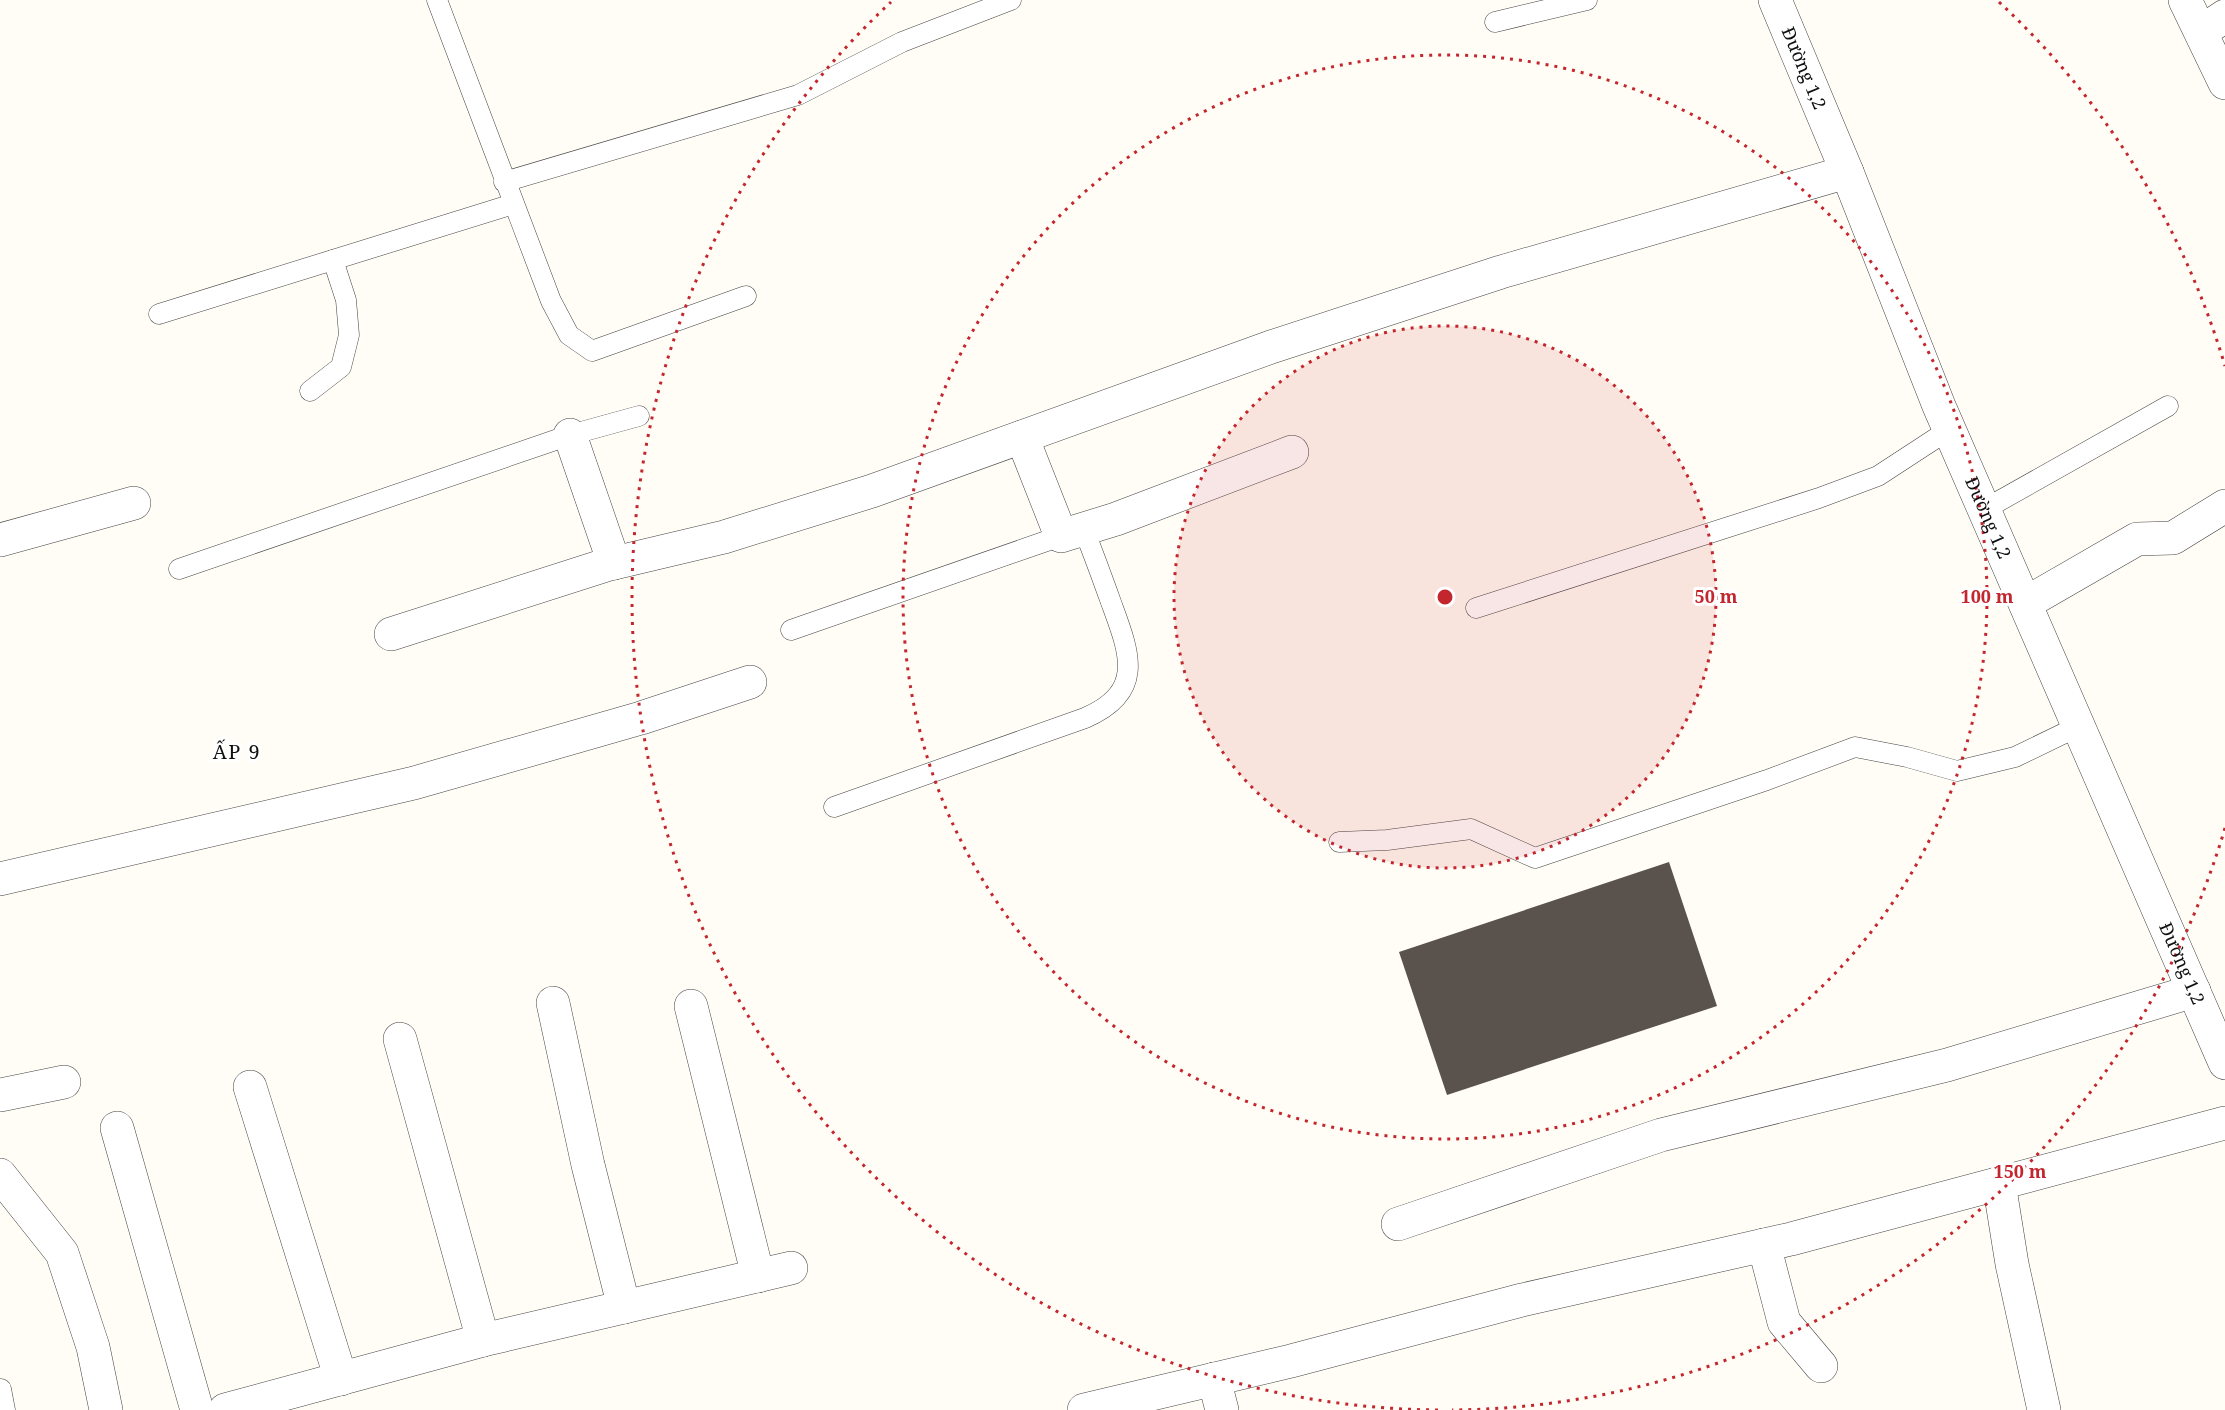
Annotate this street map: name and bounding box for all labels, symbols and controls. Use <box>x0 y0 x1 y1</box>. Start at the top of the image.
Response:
street label: Đường 1,2 <box>1777 23 1832 113</box>
street label: Đường 1,2 <box>1960 473 2017 562</box>
text: 50 m <box>1695 584 1738 608</box>
text: 100 m <box>1961 584 2014 608</box>
centre of rings <box>1435 587 1455 607</box>
district label: ẤP 9 <box>213 738 261 765</box>
street label: Đường 1,2 <box>2154 918 2211 1008</box>
text: 150 m <box>1994 1159 2047 1183</box>

